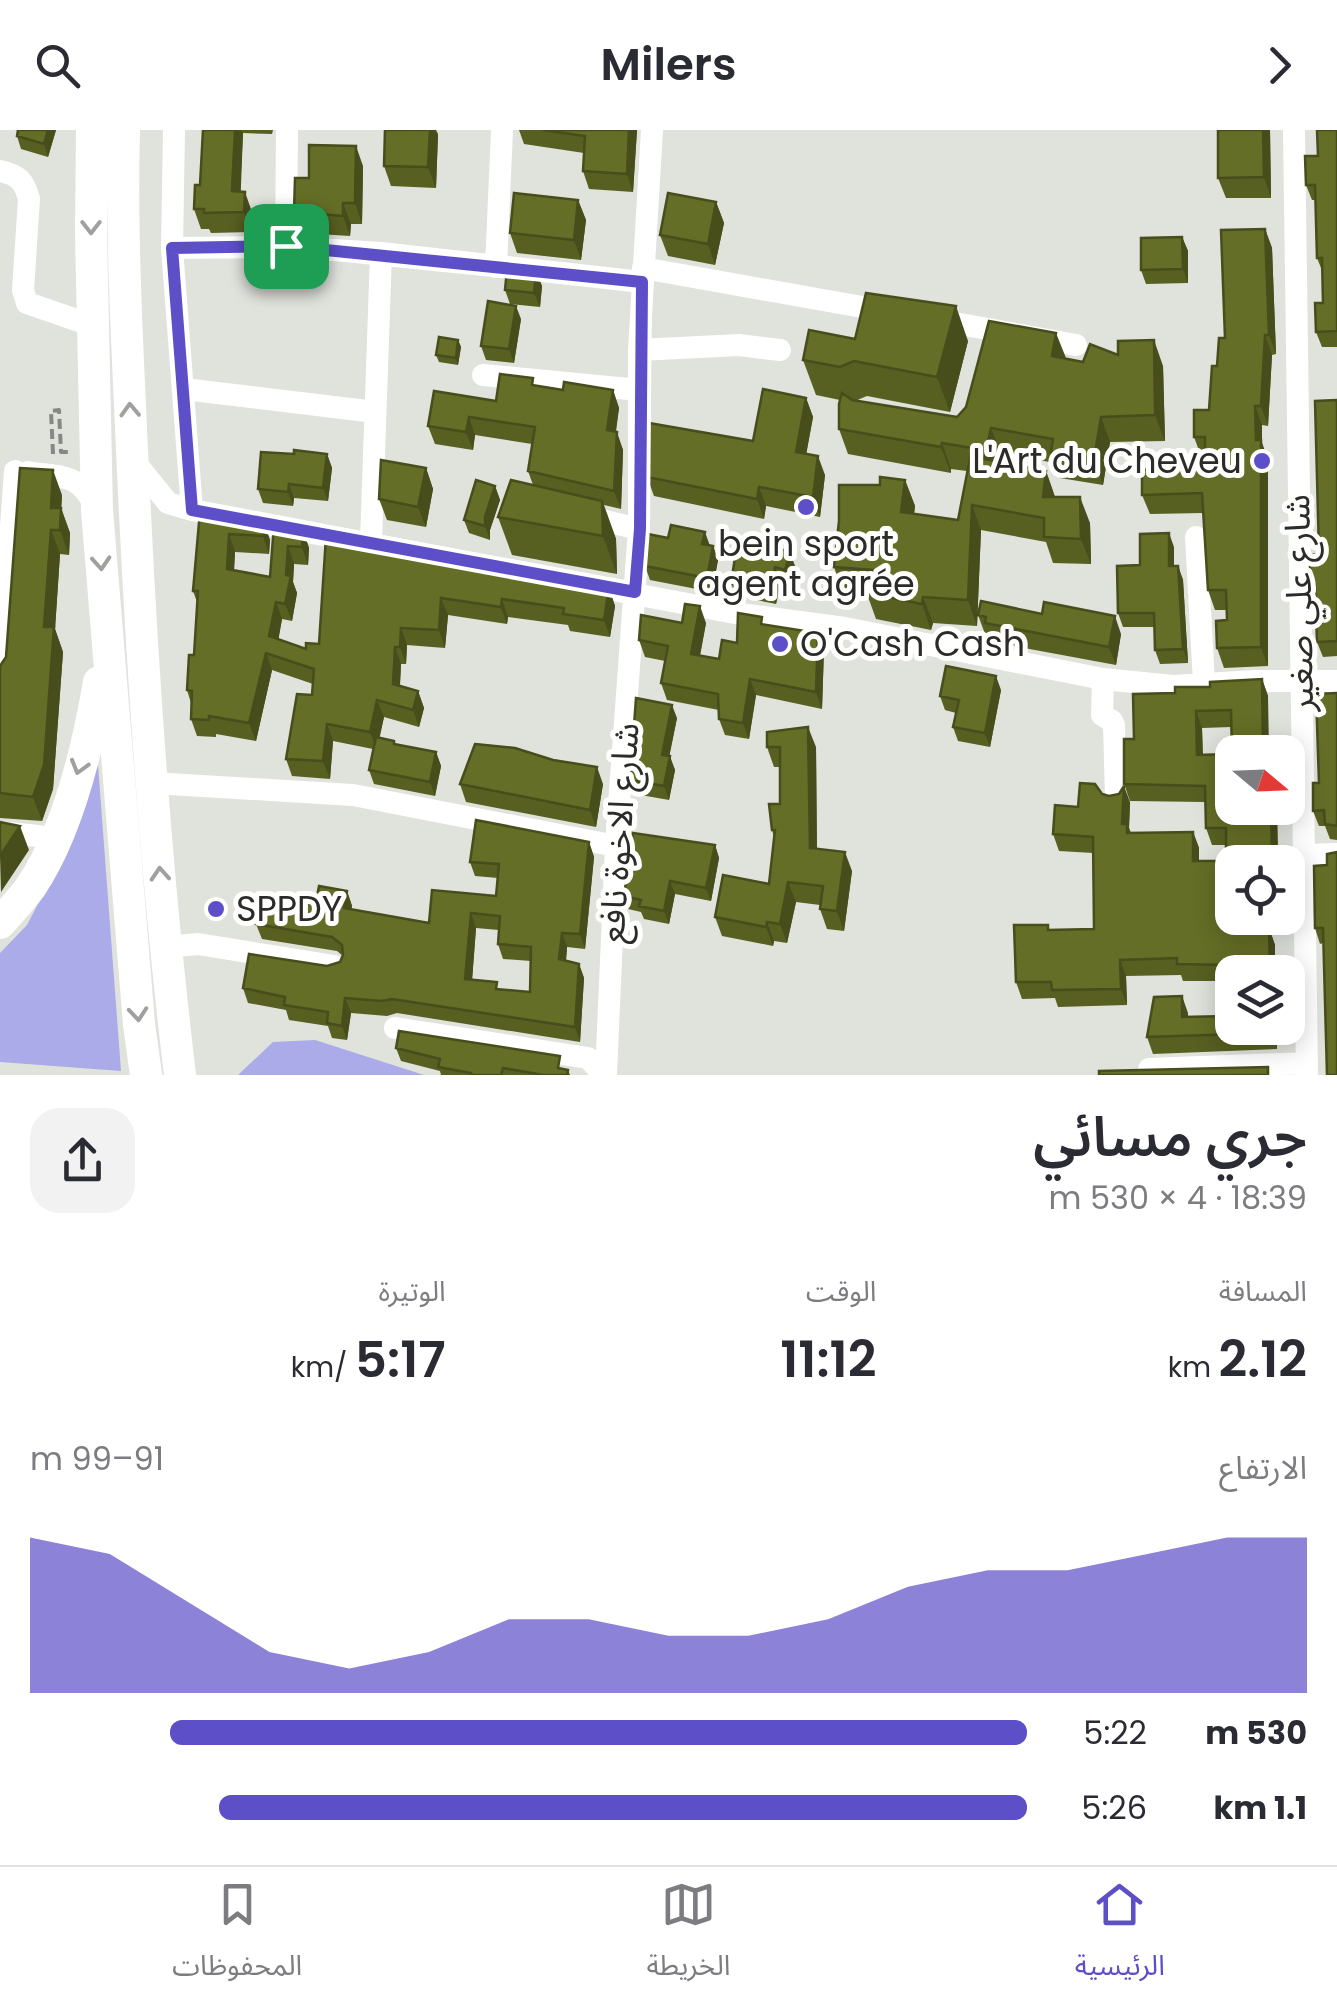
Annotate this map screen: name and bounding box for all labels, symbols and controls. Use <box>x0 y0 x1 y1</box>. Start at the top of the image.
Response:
text: Milers <box>601 33 736 96</box>
icon: search <box>30 38 85 93</box>
icon: forward <box>1252 38 1307 93</box>
pin <box>244 204 329 289</box>
icon: arrive <box>259 219 314 274</box>
one-way arrow <box>80 220 102 236</box>
one-way arrow <box>120 401 141 417</box>
place label: L'Art du Cheveu <box>972 436 1242 485</box>
marker: L'Art du Cheveu <box>1251 450 1273 472</box>
street label: شارع علي صغير <box>1272 494 1328 713</box>
marker: bein sport agent agrée <box>795 496 817 518</box>
place label: bein sport agent agrée <box>697 519 915 608</box>
one-way arrow <box>90 555 112 571</box>
place label: O'Cash Cash <box>800 619 1025 668</box>
marker: O'Cash Cash <box>769 633 791 655</box>
street label: شارع الاخوة نافع <box>586 721 653 945</box>
north arrow <box>1215 735 1305 825</box>
map controls <box>1215 735 1305 1045</box>
one-way arrow <box>70 758 91 775</box>
button: locate <box>1215 845 1305 935</box>
one-way arrow <box>150 865 171 881</box>
place label: SPPDY <box>236 884 342 933</box>
marker: SPPDY <box>205 898 227 920</box>
button: layers <box>1215 955 1305 1045</box>
one-way arrow <box>127 1007 149 1023</box>
text: جري مسائي <box>1033 1098 1307 1175</box>
button: share <box>30 1108 135 1213</box>
text: 18:39 · 4 × 530 m <box>1048 1175 1307 1220</box>
text: الوتيرة <box>378 1272 446 1311</box>
text: الوقت <box>806 1272 876 1311</box>
text: المسافة <box>1219 1272 1307 1311</box>
text: 5:17 <box>355 1324 446 1395</box>
text: 11:12 <box>780 1324 876 1395</box>
text: 2.12 <box>1219 1324 1307 1395</box>
text: /km <box>291 1348 355 1387</box>
text: km <box>1168 1348 1219 1387</box>
text: 91–99 m <box>30 1436 164 1481</box>
text: الارتفاع <box>1219 1445 1307 1490</box>
text: 5:22 <box>1083 1710 1147 1755</box>
text: 530 m <box>1205 1710 1307 1755</box>
text: 5:26 <box>1081 1785 1147 1830</box>
text: 1.1 km <box>1213 1785 1307 1830</box>
tab: المحفوظات <box>172 1877 302 1996</box>
tab: الخريطة <box>647 1877 730 1996</box>
tab: الرئيسية <box>1075 1877 1165 1996</box>

